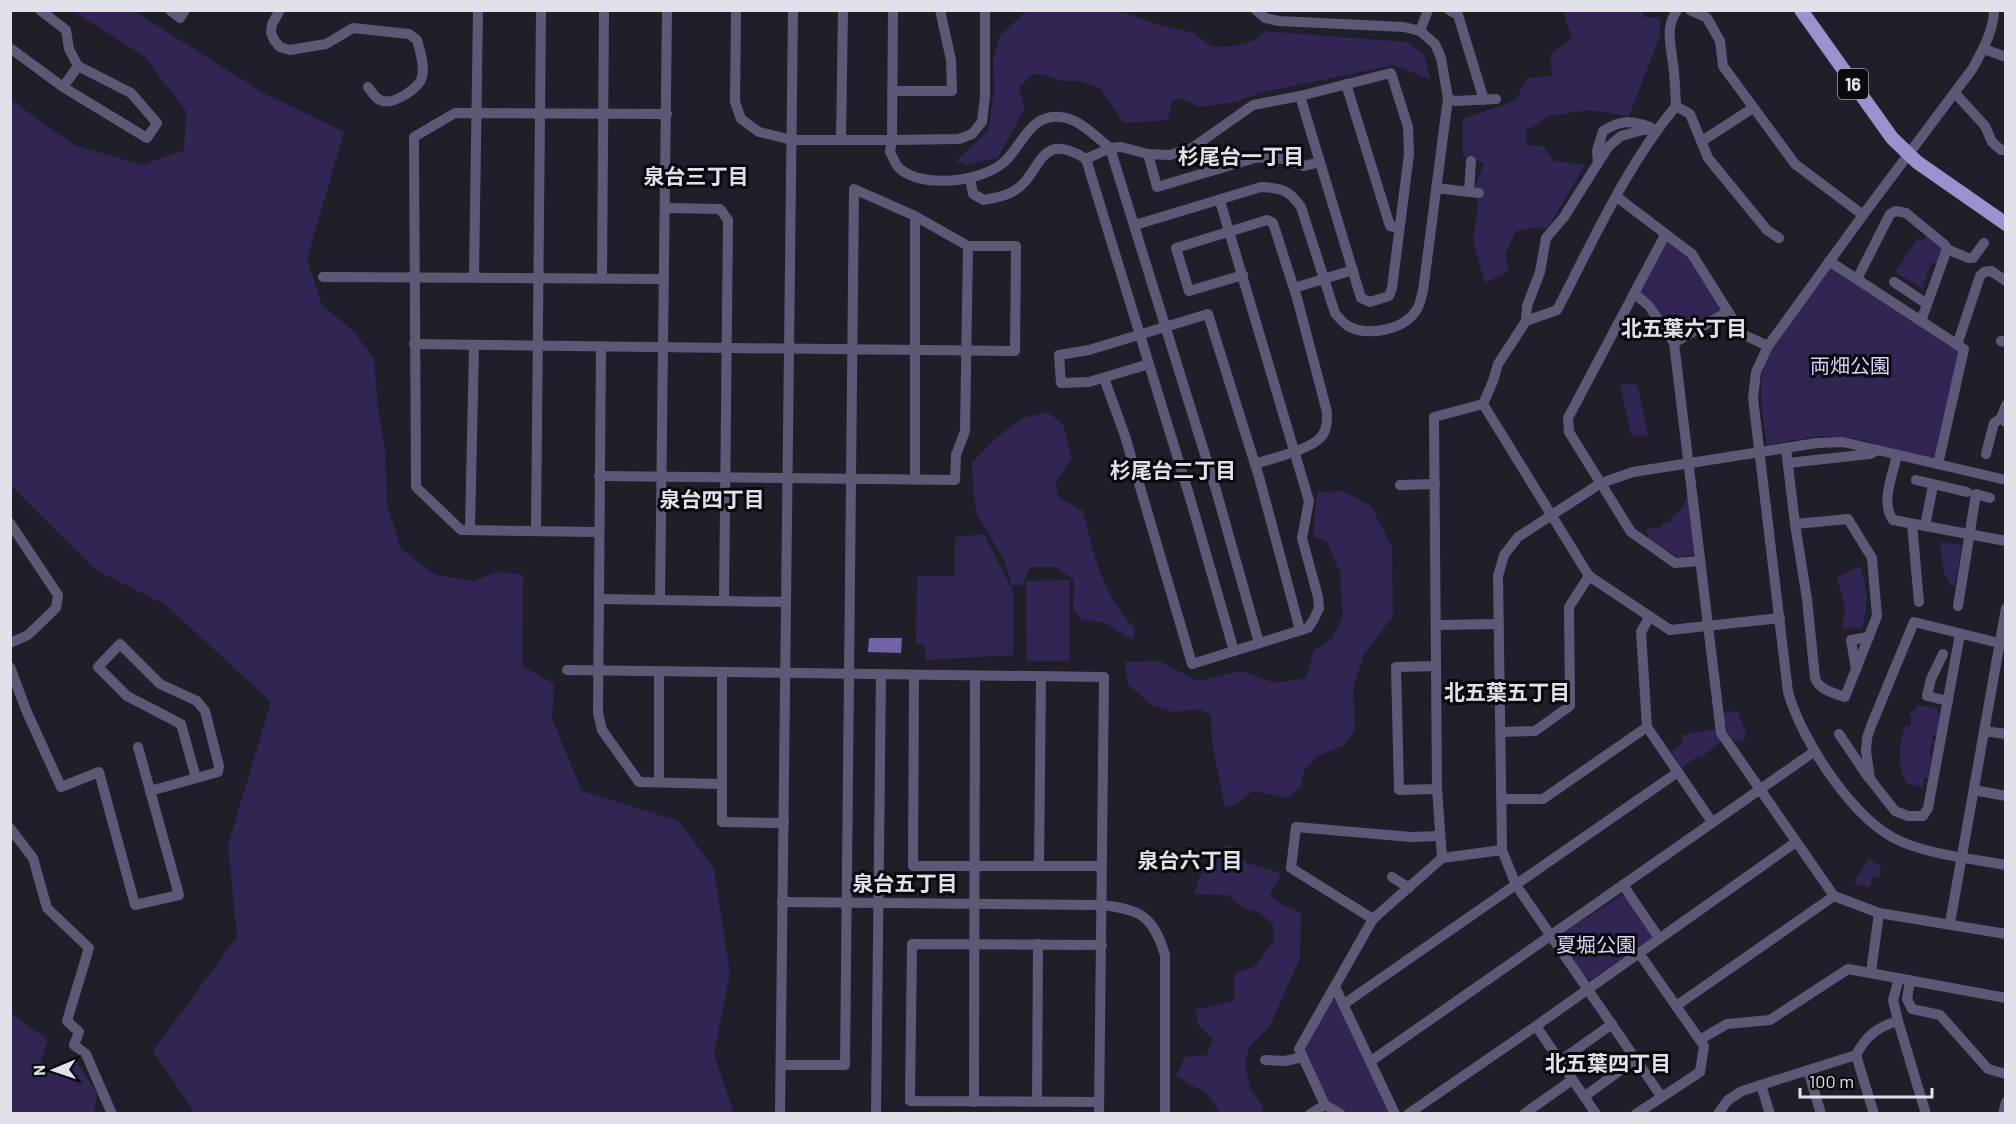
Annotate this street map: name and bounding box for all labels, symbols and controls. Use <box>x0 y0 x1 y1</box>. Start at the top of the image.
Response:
road number: 16 <box>1838 69 1868 99</box>
district label: 杉尾台一丁目 <box>1178 143 1304 168</box>
district label: 泉台三丁目 <box>644 163 749 188</box>
district label: 北五葉六丁目 <box>1621 315 1747 340</box>
park label: 両畑公園 <box>1810 353 1890 377</box>
district label: 杉尾台二丁目 <box>1110 457 1236 482</box>
district label: 泉台四丁目 <box>660 486 765 511</box>
district label: 北五葉五丁目 <box>1444 679 1570 704</box>
district label: 泉台六丁目 <box>1138 847 1243 872</box>
district label: 泉台五丁目 <box>853 870 958 895</box>
park label: 夏堀公園 <box>1556 932 1636 956</box>
north arrow <box>24 1040 84 1100</box>
district label: 北五葉四丁目 <box>1545 1050 1671 1075</box>
scale bar <box>1800 1061 1932 1099</box>
text: N <box>29 1065 48 1076</box>
text: 100 m <box>1809 1070 1854 1092</box>

